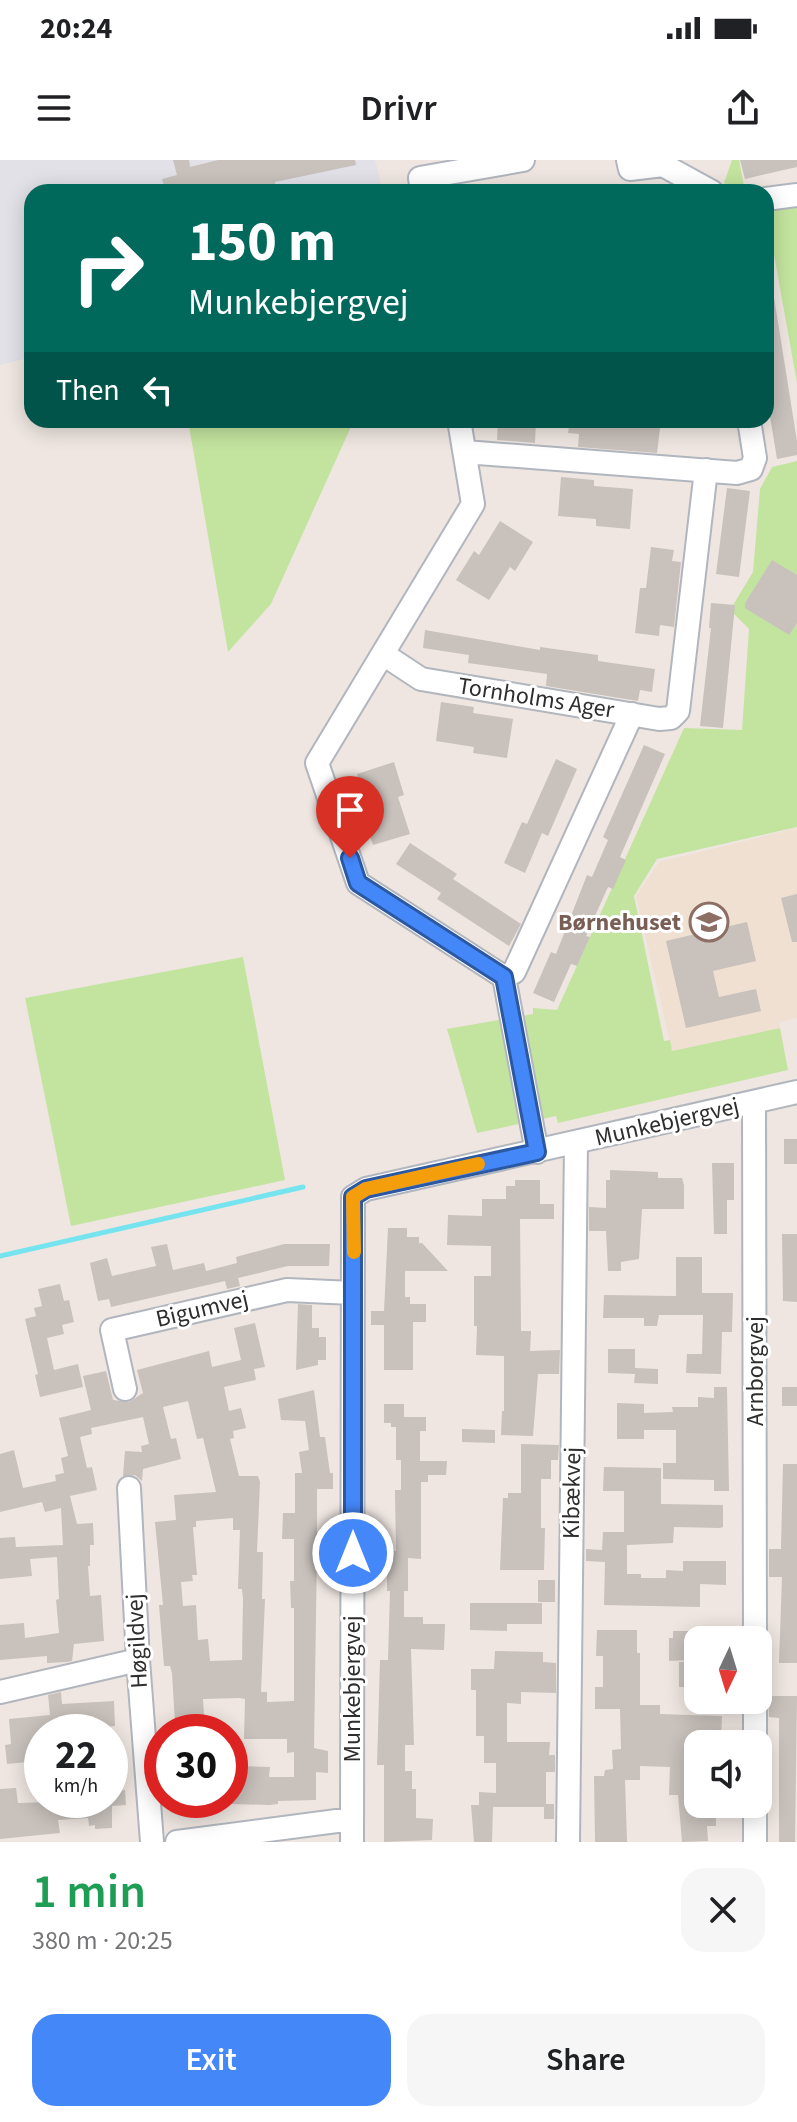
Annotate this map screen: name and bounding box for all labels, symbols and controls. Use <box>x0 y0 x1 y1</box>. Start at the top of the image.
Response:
text: 20:24 <box>40 7 112 50</box>
text: Drivr <box>360 83 437 134</box>
icon: menu <box>32 86 76 130</box>
icon: share <box>721 86 765 130</box>
text: 150 m <box>188 203 336 282</box>
icon: right <box>56 216 160 320</box>
text: Munkebjergvej <box>188 277 409 328</box>
icon: left <box>136 368 180 412</box>
text: Then <box>56 369 120 412</box>
street label: Tornholms Ager <box>455 668 617 728</box>
pin <box>316 776 384 858</box>
icon: arrive <box>328 788 372 832</box>
school or university icon: Børnehuset <box>688 901 730 943</box>
place label: Børnehuset <box>558 905 681 940</box>
street label: Munkebjergvej <box>591 1088 743 1156</box>
street label: Bigumvej <box>152 1281 252 1337</box>
street label: Arnborgvej <box>738 1316 773 1426</box>
street label: Kibækvej <box>554 1447 590 1539</box>
position arrow <box>311 1511 395 1595</box>
street label: Høgildvej <box>117 1593 157 1689</box>
street label: Munkebjergvej <box>335 1615 370 1763</box>
north arrow <box>684 1626 772 1714</box>
map controls <box>684 1626 772 1818</box>
speed limit sign: 30 <box>144 1714 248 1818</box>
text: 22 <box>55 1727 97 1784</box>
button: sound <box>684 1730 772 1818</box>
text: km/h <box>54 1772 98 1800</box>
text: 1 min <box>32 1858 146 1926</box>
button: close <box>681 1868 765 1952</box>
text: 380 m · 20:25 <box>32 1922 173 1959</box>
button: Exit <box>32 2014 391 2106</box>
button: Share <box>407 2014 765 2106</box>

